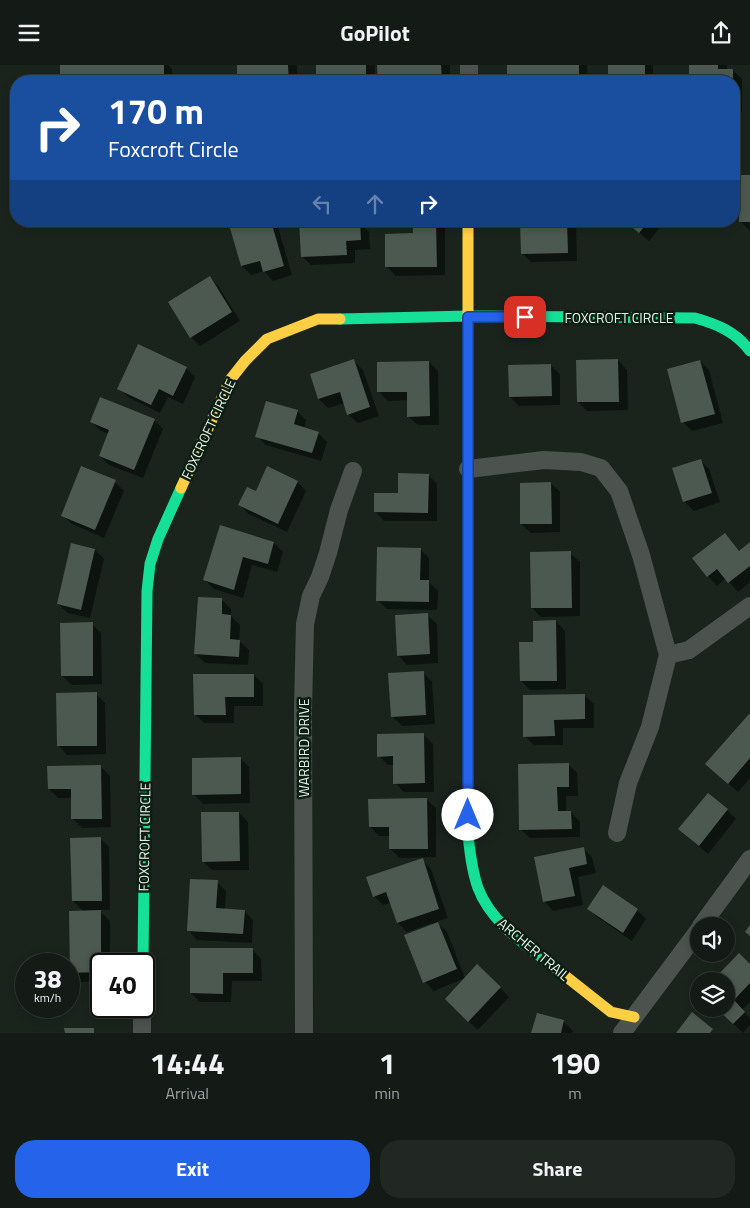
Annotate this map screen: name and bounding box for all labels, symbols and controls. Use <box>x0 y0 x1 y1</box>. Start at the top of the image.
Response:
text: GoPilot <box>340 16 410 50</box>
icon: menu <box>15 19 43 47</box>
icon: share <box>707 19 735 47</box>
text: 170 m <box>108 84 204 138</box>
icon: right <box>25 95 90 160</box>
text: Foxcroft Circle <box>108 132 239 166</box>
icon: left <box>308 190 336 218</box>
icon: ahead <box>361 190 389 218</box>
icon: right <box>414 190 442 218</box>
pin <box>504 296 546 338</box>
icon: arrive <box>511 303 539 331</box>
street label: FOXCROFT CIRCLE <box>565 307 674 328</box>
street label: FOXCROFT CIRCLE <box>175 375 241 483</box>
street label: WARBIRD DRIVE <box>293 698 314 797</box>
street label: FOXCROFT CIRCLE <box>133 782 155 892</box>
position arrow <box>441 788 493 840</box>
street label: ARCHER TRAIL <box>494 913 575 985</box>
map controls <box>690 917 735 1017</box>
button: sound <box>690 917 735 962</box>
speed limit sign: 40 <box>90 953 155 1018</box>
text: 38 <box>33 960 62 998</box>
button: layers <box>690 972 735 1017</box>
text: km/h <box>34 988 61 1007</box>
text: 14:44 <box>150 1040 225 1086</box>
text: 1 <box>379 1040 396 1086</box>
text: 190 <box>550 1040 600 1086</box>
text: Arrival <box>166 1081 209 1105</box>
text: min <box>374 1081 400 1105</box>
text: m <box>568 1081 582 1105</box>
button: Exit <box>15 1140 370 1198</box>
button: Share <box>380 1140 735 1198</box>

